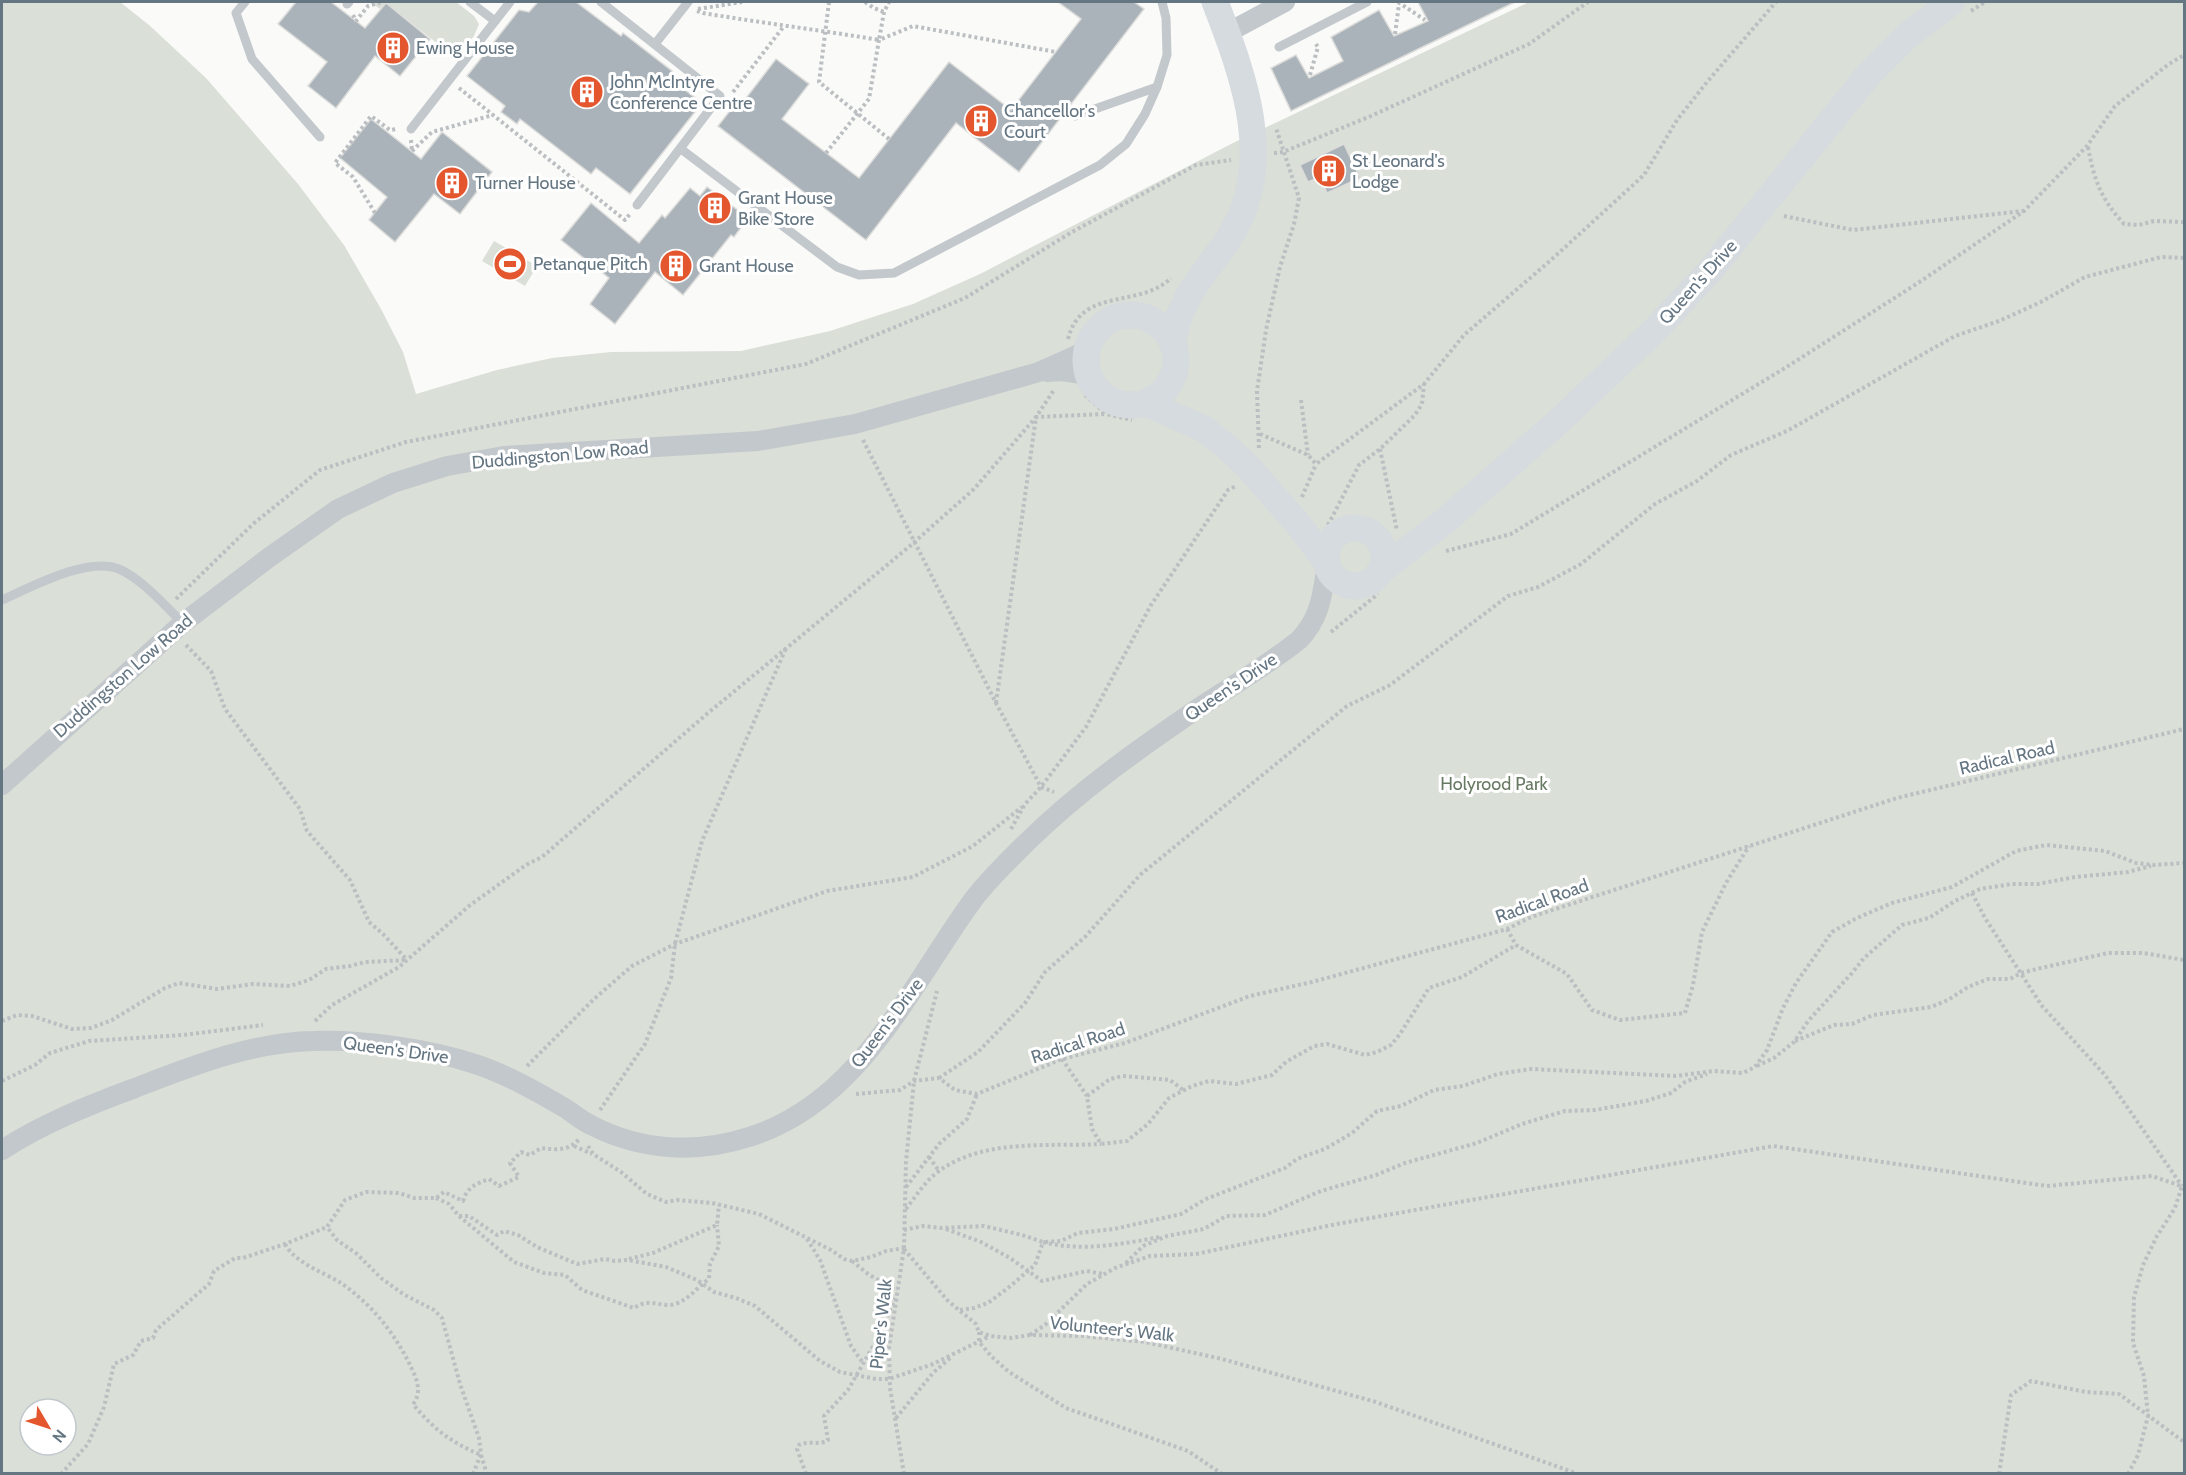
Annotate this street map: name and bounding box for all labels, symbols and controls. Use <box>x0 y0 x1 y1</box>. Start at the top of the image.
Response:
building icon: Ewing House <box>375 30 411 66</box>
place label: Ewing House <box>416 37 514 59</box>
place label: John McIntyre Conference Centre <box>609 71 752 114</box>
building icon: John McIntyre Conference Centre <box>569 74 605 110</box>
place label: Chancellor's Court <box>1004 100 1095 143</box>
building icon: Chancellor's Court <box>963 103 999 139</box>
place label: St Leonard's Lodge <box>1352 150 1445 193</box>
building icon: St Leonard's Lodge <box>1311 153 1347 189</box>
building icon: Turner House <box>434 165 470 201</box>
place label: Turner House <box>475 172 576 194</box>
place label: Grant House Bike Store <box>738 187 833 230</box>
building icon: Grant House Bike Store <box>697 190 733 226</box>
street label: Queen's Drive <box>1654 235 1742 329</box>
sports icon: Petanque Pitch <box>492 246 528 282</box>
building icon: Grant House <box>658 248 694 284</box>
place label: Petanque Pitch <box>533 253 648 275</box>
place label: Grant House <box>699 255 794 277</box>
street label: Duddingston Low Road <box>471 436 649 474</box>
street label: Duddingston Low Road <box>49 609 197 743</box>
street label: Queen's Drive <box>1181 648 1281 726</box>
street label: Radical Road <box>1957 736 2057 780</box>
park label: Holyrood Park <box>1440 773 1549 795</box>
street label: Radical Road <box>1492 874 1592 928</box>
street label: Queen's Drive <box>846 974 928 1072</box>
street label: Radical Road <box>1028 1017 1128 1069</box>
street label: Queen's Drive <box>342 1032 450 1068</box>
street label: Piper's Walk <box>865 1277 897 1370</box>
street label: Volunteer's Walk <box>1049 1312 1176 1347</box>
north arrow <box>18 1397 78 1457</box>
text: N <box>48 1426 70 1446</box>

